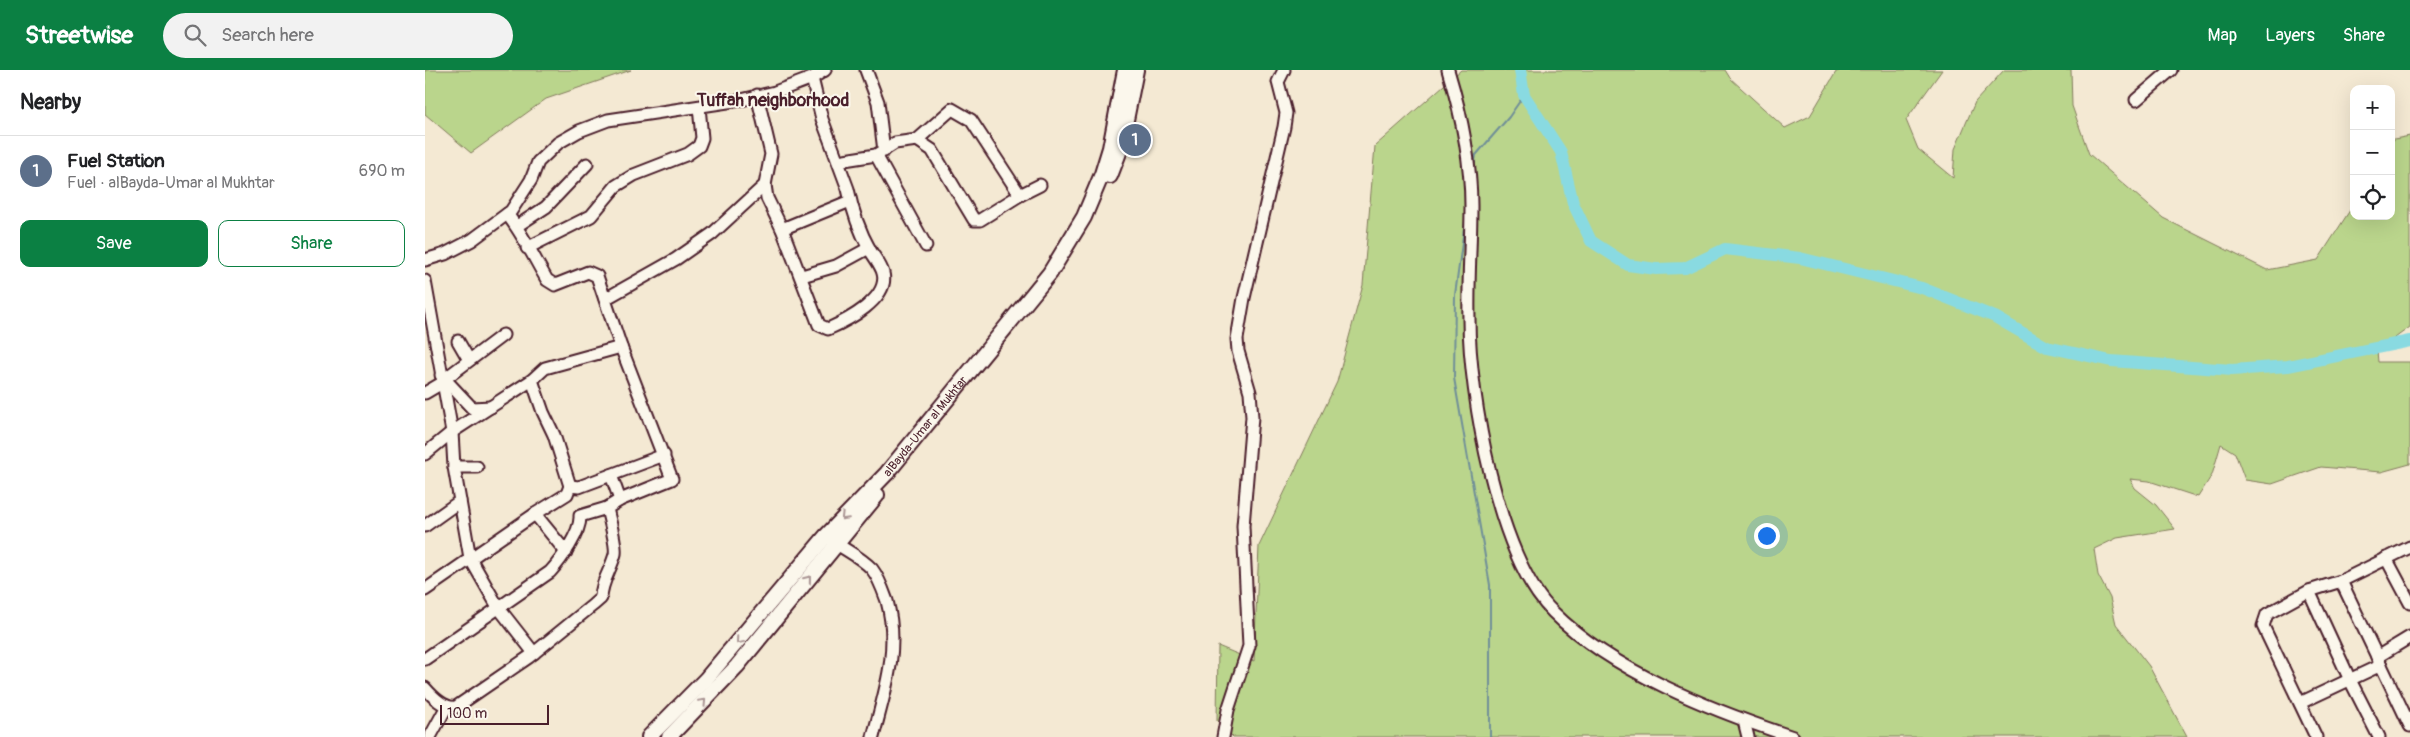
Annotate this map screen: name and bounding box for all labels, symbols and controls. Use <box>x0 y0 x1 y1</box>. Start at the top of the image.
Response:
search box <box>163 13 513 58</box>
text: Streetwise <box>25 21 133 50</box>
icon: search <box>181 21 209 49</box>
text: Search here <box>221 23 314 47</box>
text: Map <box>2208 24 2237 47</box>
text: Layers <box>2265 24 2315 47</box>
text: Share <box>2343 24 2385 47</box>
map controls <box>2350 85 2395 220</box>
button: + <box>2350 85 2395 130</box>
text: Nearby <box>20 89 81 116</box>
district label: Tuffah neighborhood <box>696 89 849 112</box>
pin: 1 <box>1119 121 1151 159</box>
button: − <box>2350 130 2395 175</box>
text: Fuel Station <box>67 149 165 173</box>
text: 1 <box>33 161 39 181</box>
text: 690 m <box>359 161 405 181</box>
text: Fuel · alBayda-Umar al Mukhtar <box>67 173 275 193</box>
button: locate <box>2350 175 2395 220</box>
button: Save <box>20 220 208 267</box>
button: Share <box>218 220 405 267</box>
street label: alBayda-Umar al Mukhtar <box>880 373 971 480</box>
one-way arrow <box>841 512 850 521</box>
your location <box>1754 523 1780 549</box>
one-way arrow <box>803 575 812 584</box>
one-way arrow <box>736 635 744 644</box>
one-way arrow <box>697 699 706 708</box>
scale bar <box>440 702 549 725</box>
text: 100 m <box>447 705 487 722</box>

